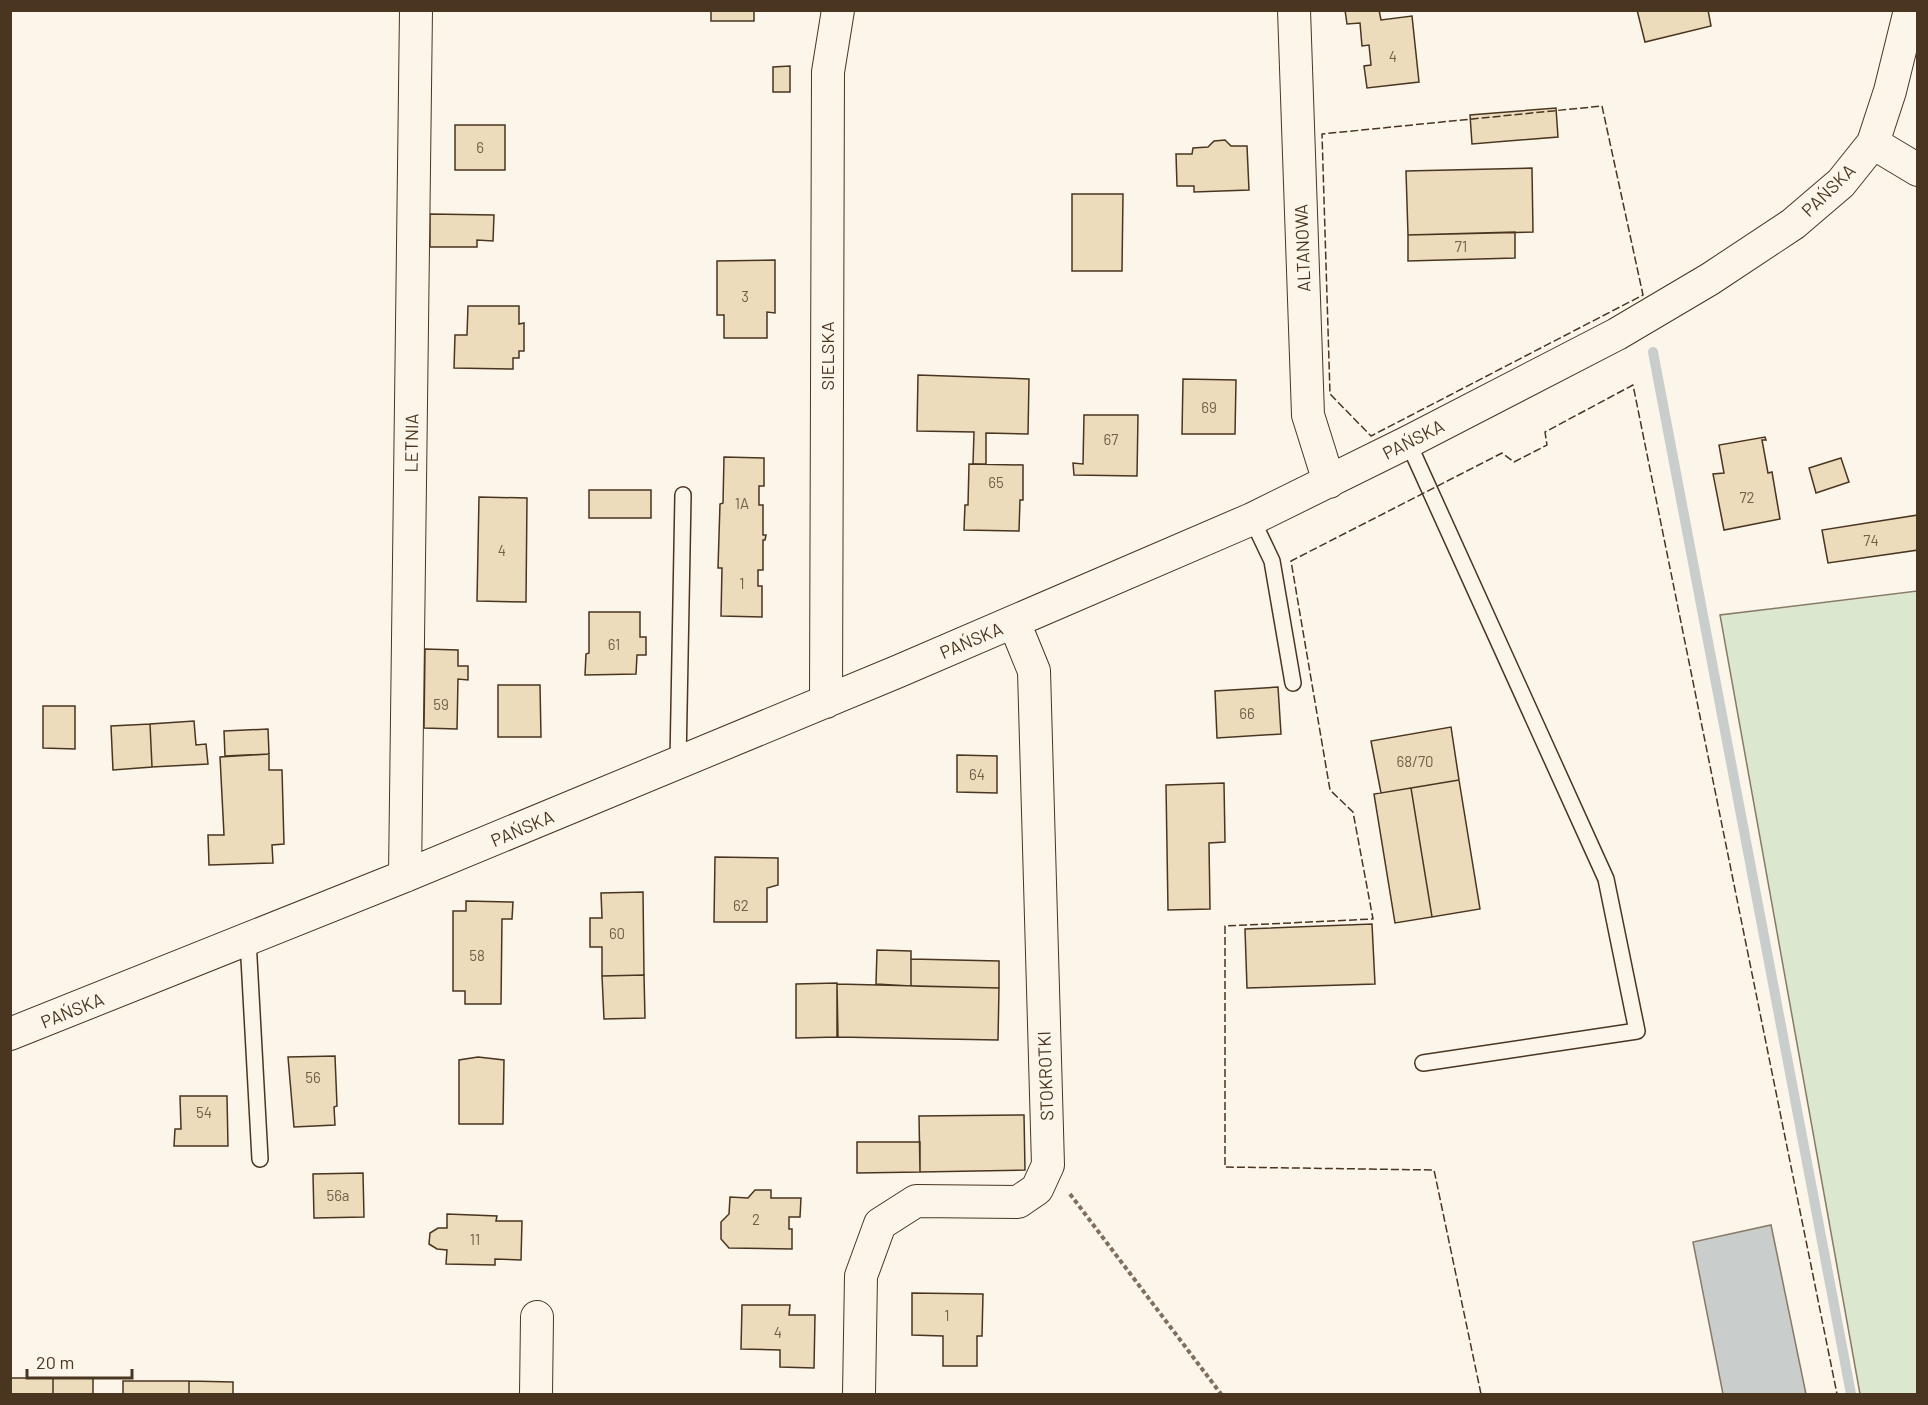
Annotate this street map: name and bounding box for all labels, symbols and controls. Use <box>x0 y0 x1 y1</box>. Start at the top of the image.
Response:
house number: 4 <box>1389 47 1397 65</box>
house number: 6 <box>476 138 484 156</box>
street label: PAŃSKA <box>1797 159 1860 221</box>
street label: ALTANOWA <box>1289 204 1315 292</box>
house number: 71 <box>1455 237 1467 255</box>
house number: 3 <box>741 287 749 305</box>
street label: SIELSKA <box>816 321 838 391</box>
house number: 69 <box>1201 398 1217 416</box>
street label: LETNIA <box>399 413 423 473</box>
street label: PAŃSKA <box>1378 414 1448 464</box>
house number: 67 <box>1104 430 1118 448</box>
house number: 65 <box>988 473 1004 491</box>
house number: 72 <box>1739 488 1755 506</box>
house number: 1A <box>735 494 749 512</box>
house number: 74 <box>1863 531 1879 549</box>
house number: 4 <box>498 541 506 559</box>
house number: 1 <box>739 574 745 592</box>
street label: PAŃSKA <box>936 617 1006 663</box>
house number: 61 <box>608 635 620 653</box>
house number: 59 <box>433 695 449 713</box>
house number: 66 <box>1239 704 1255 722</box>
house number: 68/70 <box>1396 752 1434 770</box>
house number: 64 <box>969 765 985 783</box>
street label: PAŃSKA <box>487 805 557 851</box>
house number: 62 <box>733 896 749 914</box>
house number: 60 <box>609 924 625 942</box>
house number: 58 <box>469 946 485 964</box>
street label: PAŃSKA <box>37 987 107 1033</box>
street label: STOKROTKI <box>1032 1031 1058 1121</box>
house number: 56 <box>305 1068 321 1086</box>
house number: 54 <box>196 1103 212 1121</box>
house number: 56a <box>326 1186 350 1204</box>
house number: 2 <box>752 1210 760 1228</box>
house number: 11 <box>470 1230 480 1248</box>
house number: 1 <box>944 1306 950 1324</box>
house number: 4 <box>774 1323 782 1341</box>
scale bar <box>27 1342 132 1380</box>
text: 20 m <box>36 1351 74 1373</box>

